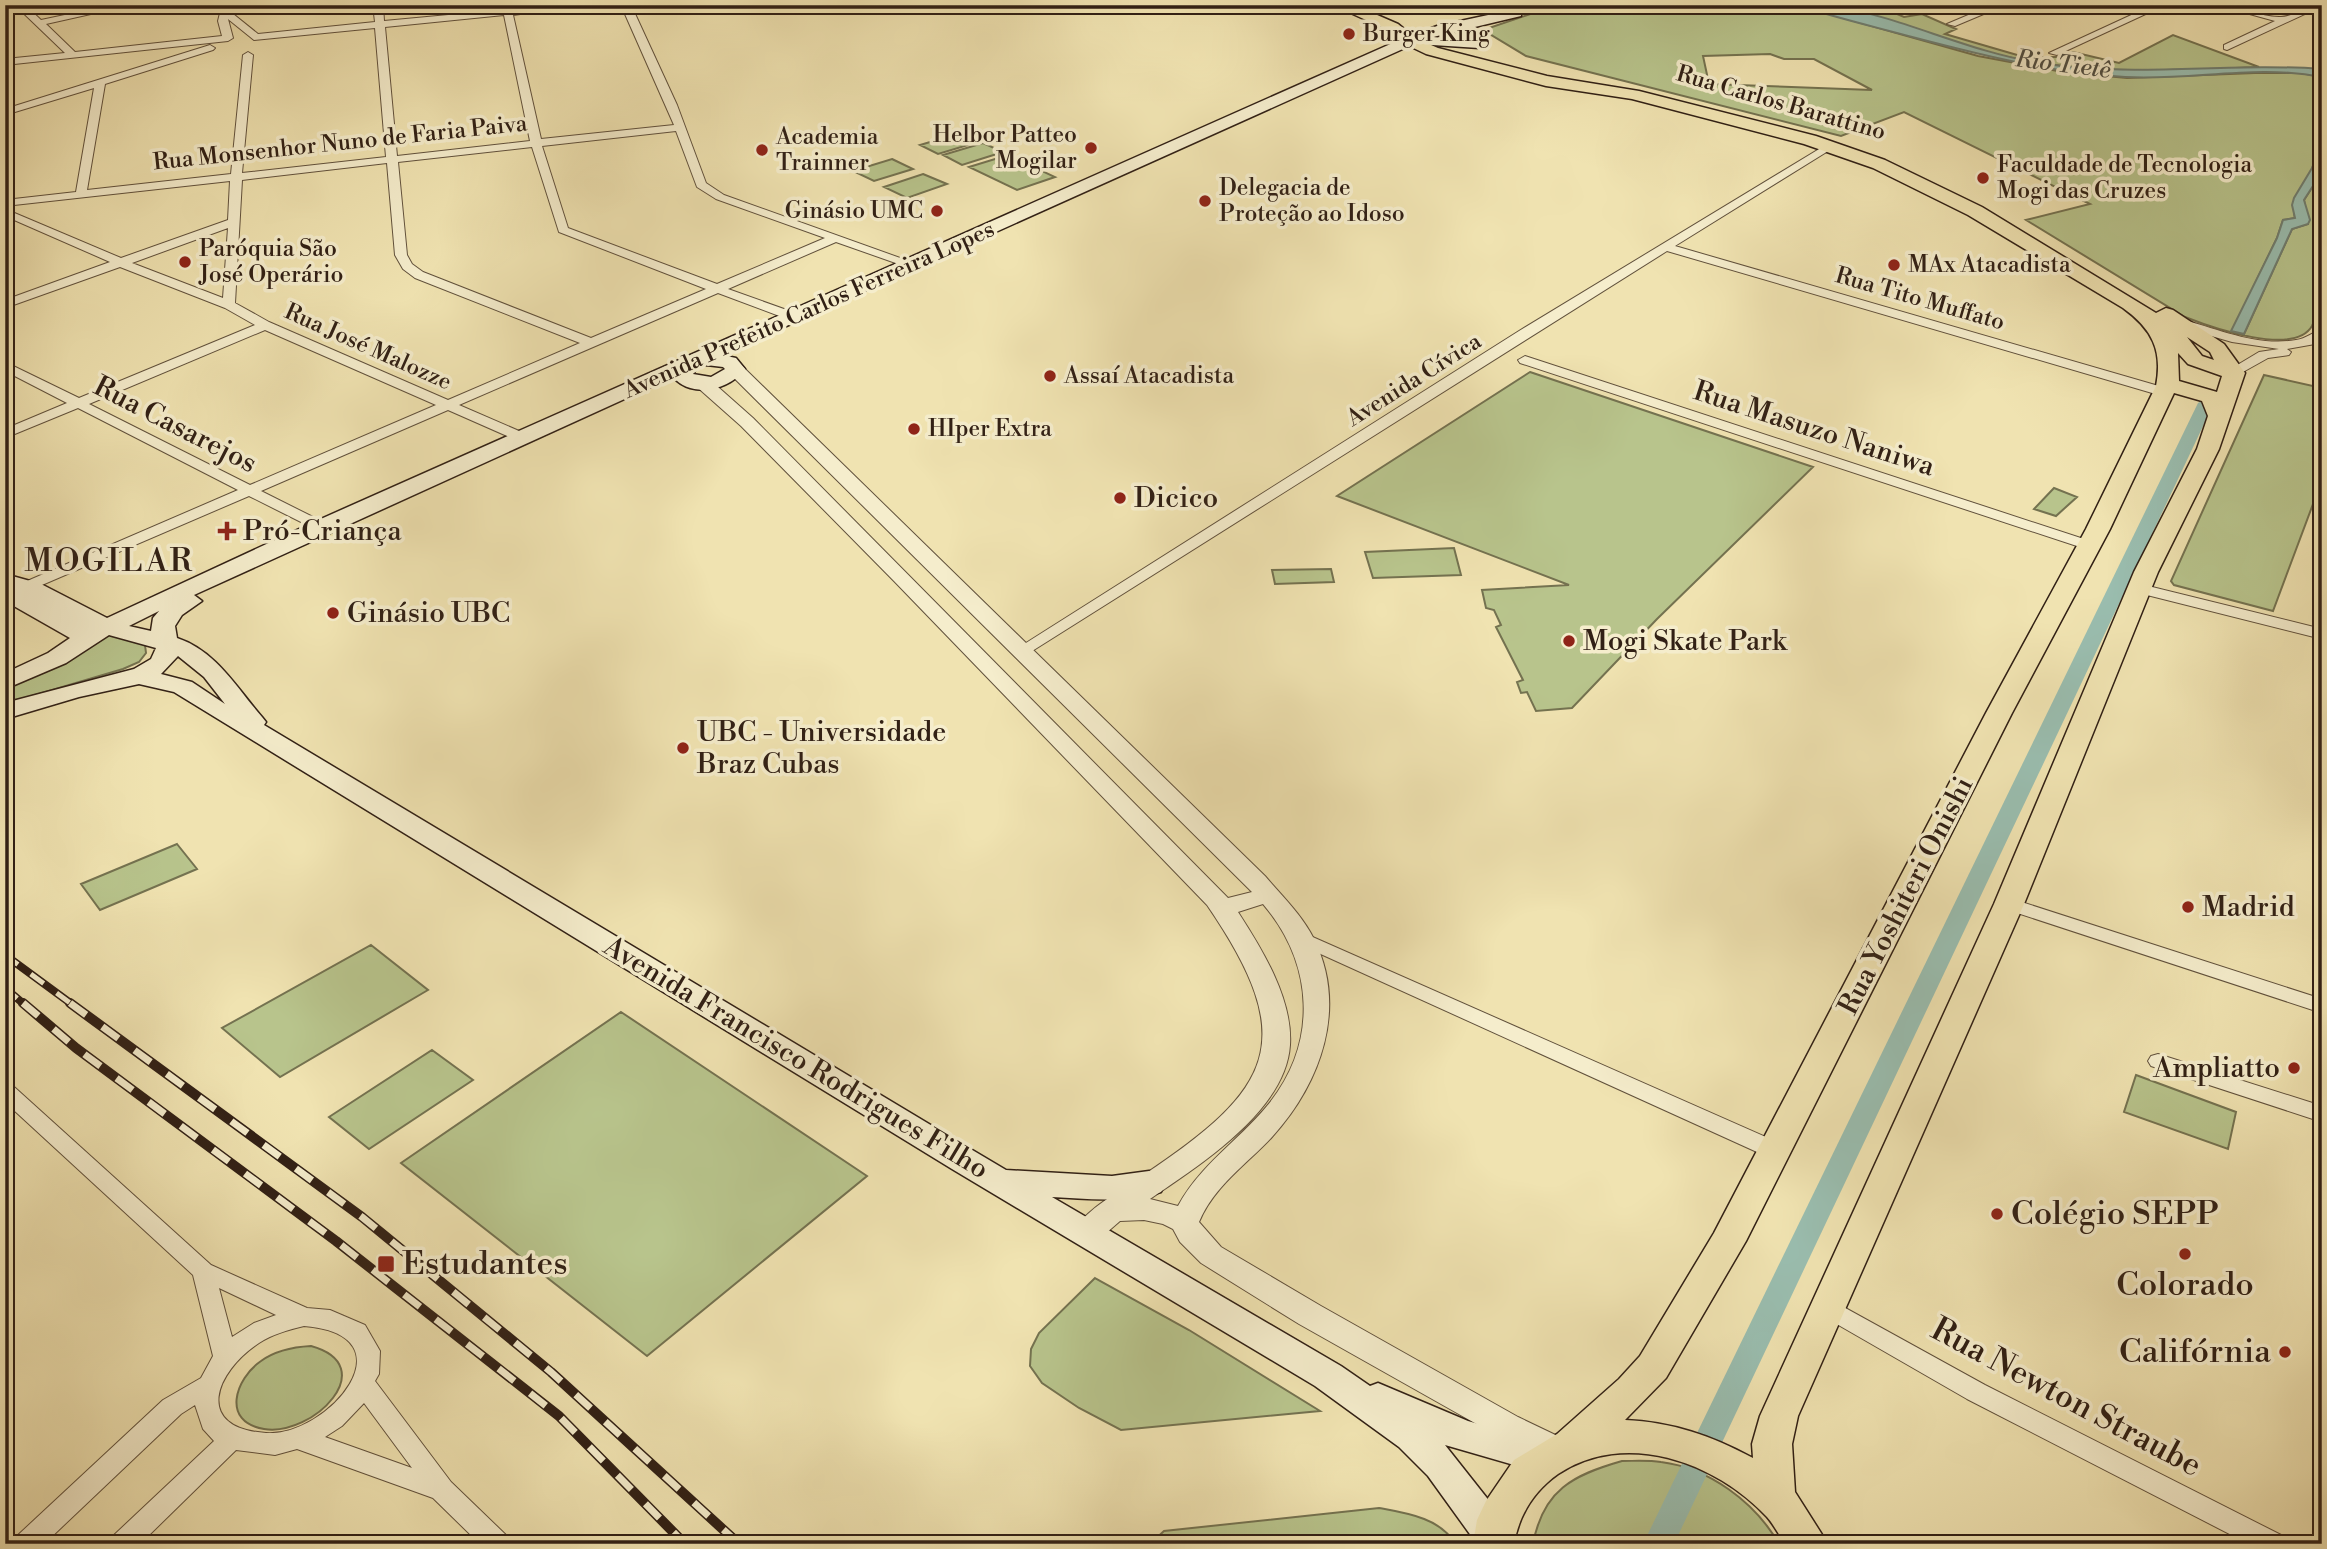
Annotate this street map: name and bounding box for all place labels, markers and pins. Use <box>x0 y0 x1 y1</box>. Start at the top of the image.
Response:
place label: Burger King <box>1362 20 1490 48</box>
marker: Burger King <box>1341 26 1357 42</box>
place label: Helbor Patteo Mogilar <box>933 121 1077 175</box>
place label: Academia Trainner <box>775 123 879 177</box>
marker: Helbor Patteo Mogilar <box>1083 140 1099 156</box>
marker: Academia Trainner <box>754 142 770 158</box>
place label: Faculdade de Tecnologia Mogi das Cruzes <box>1997 151 2253 205</box>
marker: Faculdade de Tecnologia Mogi das Cruzes <box>1975 170 1991 186</box>
place label: Delegacia de Proteção ao Idoso <box>1219 174 1405 228</box>
marker: Delegacia de Proteção ao Idoso <box>1197 193 1213 209</box>
place label: Ginásio UMC <box>785 197 923 225</box>
marker: Ginásio UMC <box>929 203 945 219</box>
place label: Paróquia São José Operário <box>198 235 344 289</box>
place label: MAx Atacadista <box>1908 251 2071 279</box>
marker: Paróquia São José Operário <box>177 254 193 270</box>
marker: MAx Atacadista <box>1886 257 1902 273</box>
place label: Assaí Atacadista <box>1063 362 1234 390</box>
marker: Assaí Atacadista <box>1042 368 1058 384</box>
place label: HIper Extra <box>928 415 1052 443</box>
marker: HIper Extra <box>906 421 922 437</box>
place label: Dicico <box>1134 481 1218 516</box>
marker: Dicico <box>1112 490 1128 506</box>
place label: Pró-Criança <box>243 514 402 549</box>
marker: Pró-Criança <box>217 521 237 541</box>
place label: Ginásio UBC <box>347 596 510 631</box>
marker: Ginásio UBC <box>325 605 341 621</box>
place label: Mogi Skate Park <box>1583 624 1788 659</box>
marker: Mogi Skate Park <box>1561 633 1577 649</box>
place label: UBC - Universidade Braz Cubas <box>696 715 946 782</box>
marker: UBC - Universidade Braz Cubas <box>675 740 691 756</box>
place label: Madrid <box>2202 890 2295 925</box>
marker: Madrid <box>2180 899 2196 915</box>
place label: Ampliatto <box>2152 1051 2280 1086</box>
marker: Ampliatto <box>2286 1060 2302 1076</box>
place label: Colégio SEPP <box>2011 1194 2219 1235</box>
marker: Colégio SEPP <box>1989 1206 2005 1222</box>
place label: Estudantes <box>402 1244 568 1285</box>
marker: Colorado <box>2177 1246 2193 1262</box>
marker: Estudantes <box>376 1254 396 1274</box>
place label: Colorado <box>2116 1265 2254 1306</box>
place label: Califórnia <box>2119 1332 2271 1373</box>
marker: Califórnia <box>2277 1344 2293 1360</box>

